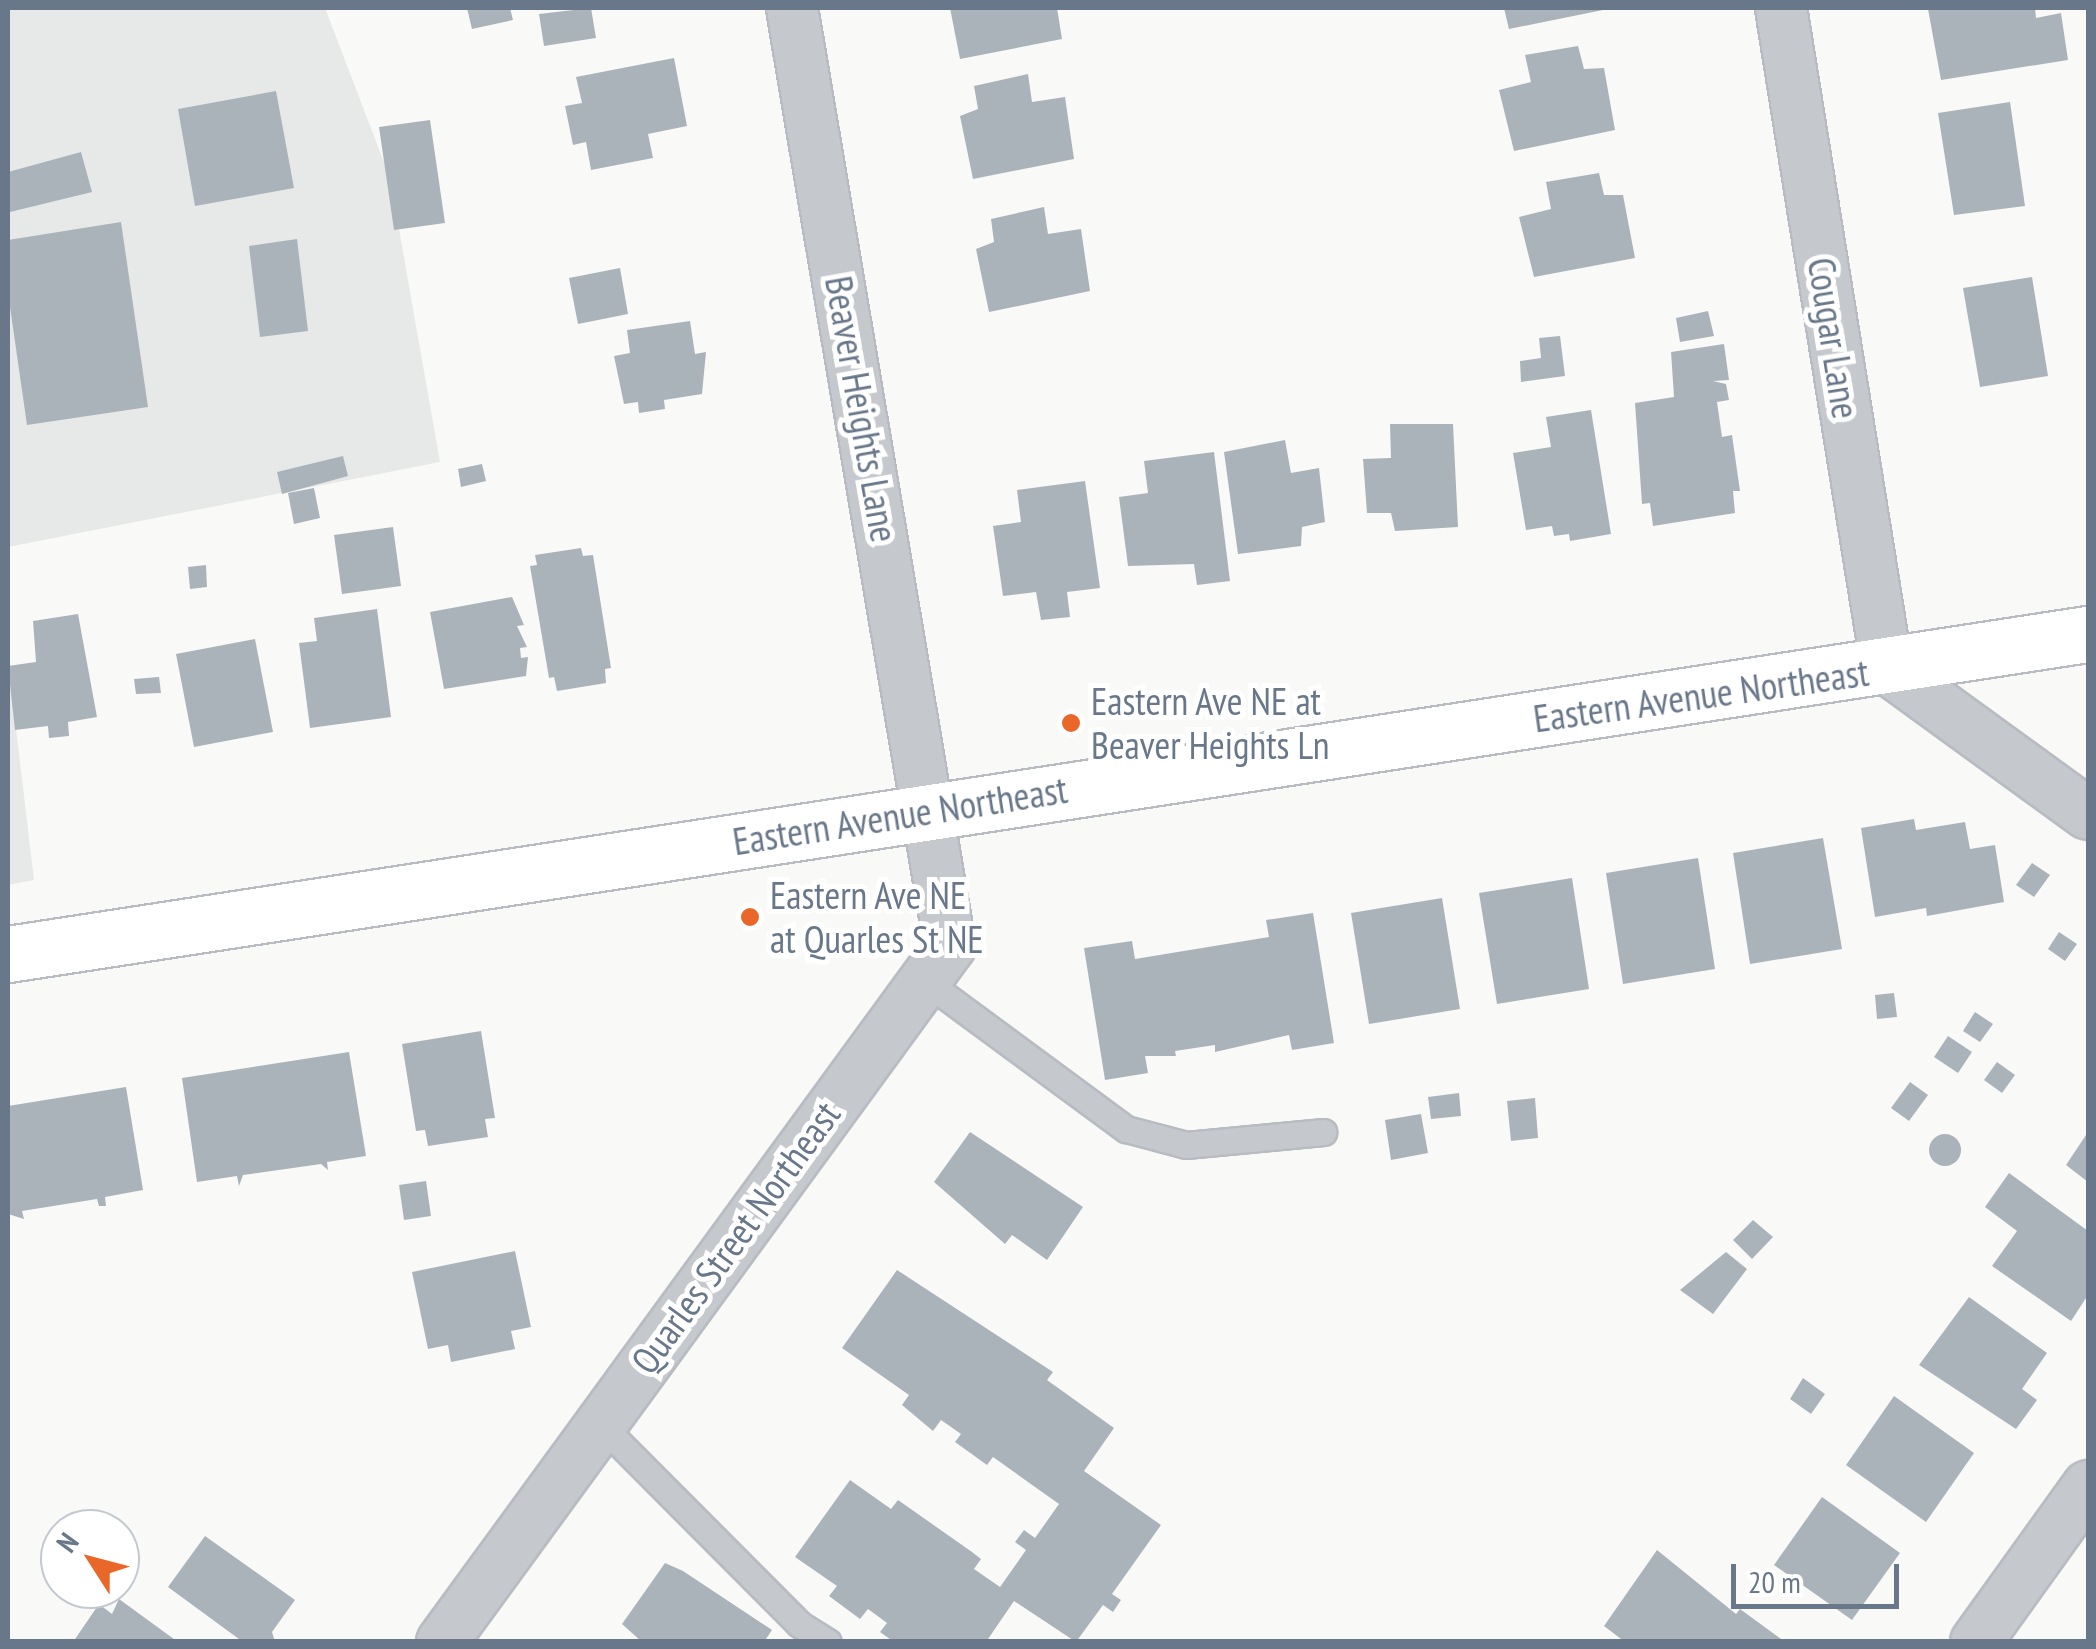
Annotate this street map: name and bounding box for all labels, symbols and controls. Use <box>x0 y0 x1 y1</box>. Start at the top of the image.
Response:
street label: Cougar Lane <box>1799 254 1869 422</box>
street label: Beaver Heights Lane <box>816 272 908 546</box>
street label: Eastern Avenue Northeast <box>1530 649 1872 741</box>
place label: Eastern Ave NE at Beaver Heights Ln <box>1091 678 1329 768</box>
marker: Eastern Ave NE at Beaver Heights Ln <box>1060 712 1082 734</box>
street label: Eastern Avenue Northeast <box>729 766 1071 864</box>
place label: Eastern Ave NE at Quarles St NE <box>770 872 984 962</box>
marker: Eastern Ave NE at Quarles St NE <box>739 906 761 928</box>
street label: Quarles Street Northeast <box>621 1092 849 1382</box>
north arrow <box>40 1509 140 1609</box>
text: N <box>48 1525 86 1559</box>
scale bar <box>1736 1544 1904 1606</box>
text: 20 m <box>1748 1562 1801 1601</box>

